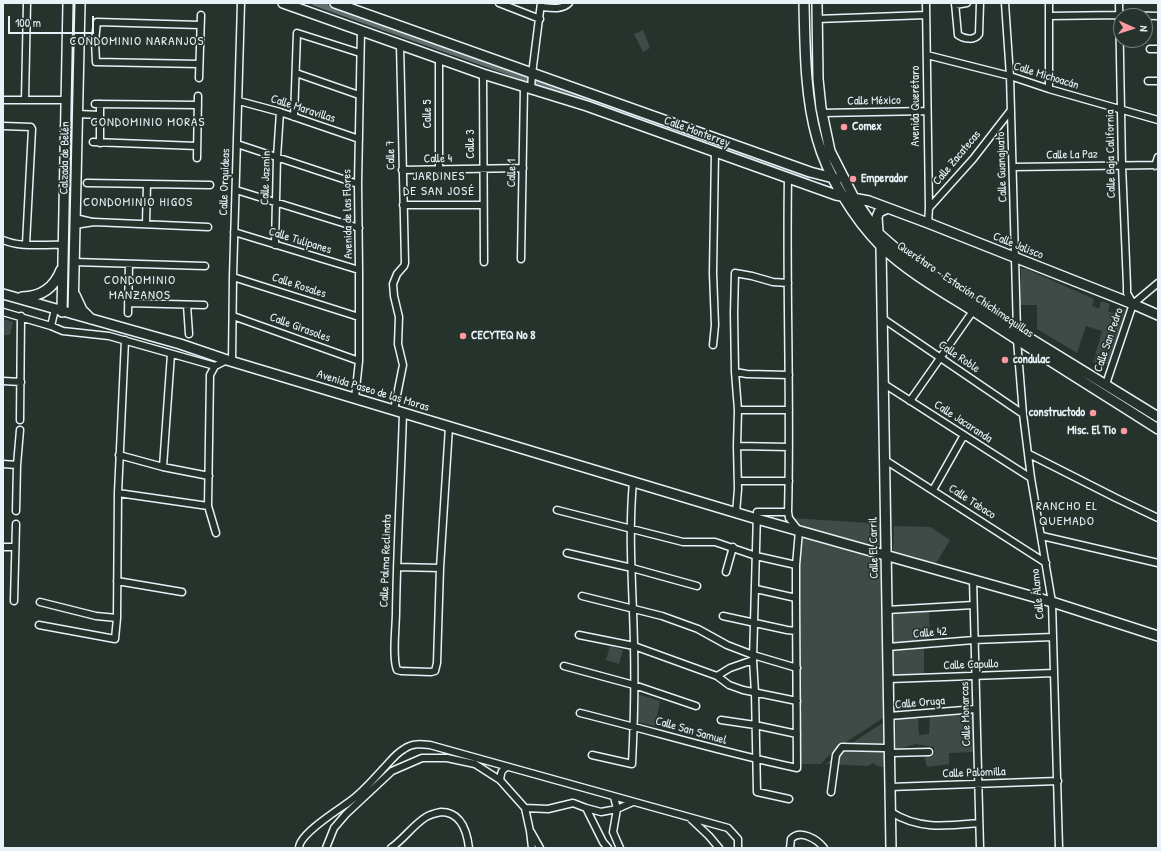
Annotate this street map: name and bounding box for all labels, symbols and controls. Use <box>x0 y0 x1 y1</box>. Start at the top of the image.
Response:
scale bar <box>10 8 96 34</box>
north arrow <box>1113 8 1153 48</box>
text: 100 m <box>15 14 41 31</box>
text: N <box>1137 25 1151 32</box>
district label: CONDOMINIO NARANJOS <box>69 34 205 50</box>
street label: Calle Michoacán <box>1011 59 1081 93</box>
street label: Avenida Querétaro <box>909 66 923 146</box>
street label: Calle Maravillas <box>269 92 337 126</box>
street label: Calle México <box>847 93 901 109</box>
street label: Calle 5 <box>421 99 435 129</box>
street label: Calle Baja California <box>1103 109 1119 199</box>
street label: Calle Monterrey <box>662 113 732 151</box>
district label: CONDOMINIO MORAS <box>91 115 205 131</box>
place label: Comex <box>852 120 882 134</box>
street label: Calzada de Belén <box>57 121 73 195</box>
marker: Comex <box>839 122 849 132</box>
street label: Calle Zacatecas <box>930 128 984 188</box>
street label: Calle 3 <box>464 129 478 159</box>
street label: Calle Guanajuato <box>994 131 1010 203</box>
street label: Calle 7 <box>384 140 398 170</box>
street label: Calle La Paz <box>1046 147 1098 163</box>
street label: Calle Orquídeas <box>217 148 233 216</box>
street label: Calle Jazmín <box>258 150 274 206</box>
street label: Calle 4 <box>424 152 452 166</box>
street label: Calle 1 <box>505 159 519 187</box>
street label: Avenida de las Flores <box>340 169 356 259</box>
district label: JARDINES DE SAN JOSÉ <box>403 169 475 200</box>
place label: Emperador <box>861 172 908 186</box>
marker: Emperador <box>848 174 858 184</box>
district label: CONDOMINIO HIGOS <box>83 195 193 211</box>
street label: Calle Tulipanes <box>267 225 333 257</box>
street label: Calle Jalisco <box>991 229 1045 263</box>
street label: Querétaro - Estación Chichimequillas <box>894 239 1036 341</box>
street label: Calle Rosales <box>270 270 328 302</box>
district label: CONDOMINIO MANZANOS <box>104 273 176 304</box>
street label: Calle San Pedro <box>1091 306 1127 374</box>
street label: Calle Girasoles <box>268 310 332 346</box>
place label: CECYTEQ No 8 <box>471 329 535 343</box>
marker: CECYTEQ No 8 <box>458 331 468 341</box>
street label: Calle Roble <box>935 338 983 376</box>
place label: condulac <box>1013 353 1050 367</box>
marker: condulac <box>1000 355 1010 365</box>
street label: Avenida Paseo de las Moras <box>315 367 431 415</box>
street label: Calle Jacaranda <box>931 398 995 446</box>
place label: constructodo <box>1029 406 1085 420</box>
marker: constructodo <box>1088 408 1098 418</box>
place label: Misc. El Tío <box>1067 424 1116 438</box>
marker: Misc. El Tío <box>1119 426 1129 436</box>
street label: Calle Tabaco <box>946 481 998 523</box>
district label: RANCHO EL QUEMADO <box>1036 499 1098 530</box>
street label: Calle Palma Reclinata <box>377 514 395 608</box>
street label: Calle El Carril <box>866 517 882 579</box>
street label: Calle Álamo <box>1028 568 1048 620</box>
street label: Calle 42 <box>912 624 948 642</box>
street label: Calle Capullo <box>943 657 999 673</box>
street label: Calle Monarcas <box>958 681 974 747</box>
street label: Calle Oruga <box>894 694 946 712</box>
street label: Calle San Samuel <box>654 714 728 748</box>
street label: Calle Palomilla <box>942 765 1006 781</box>

